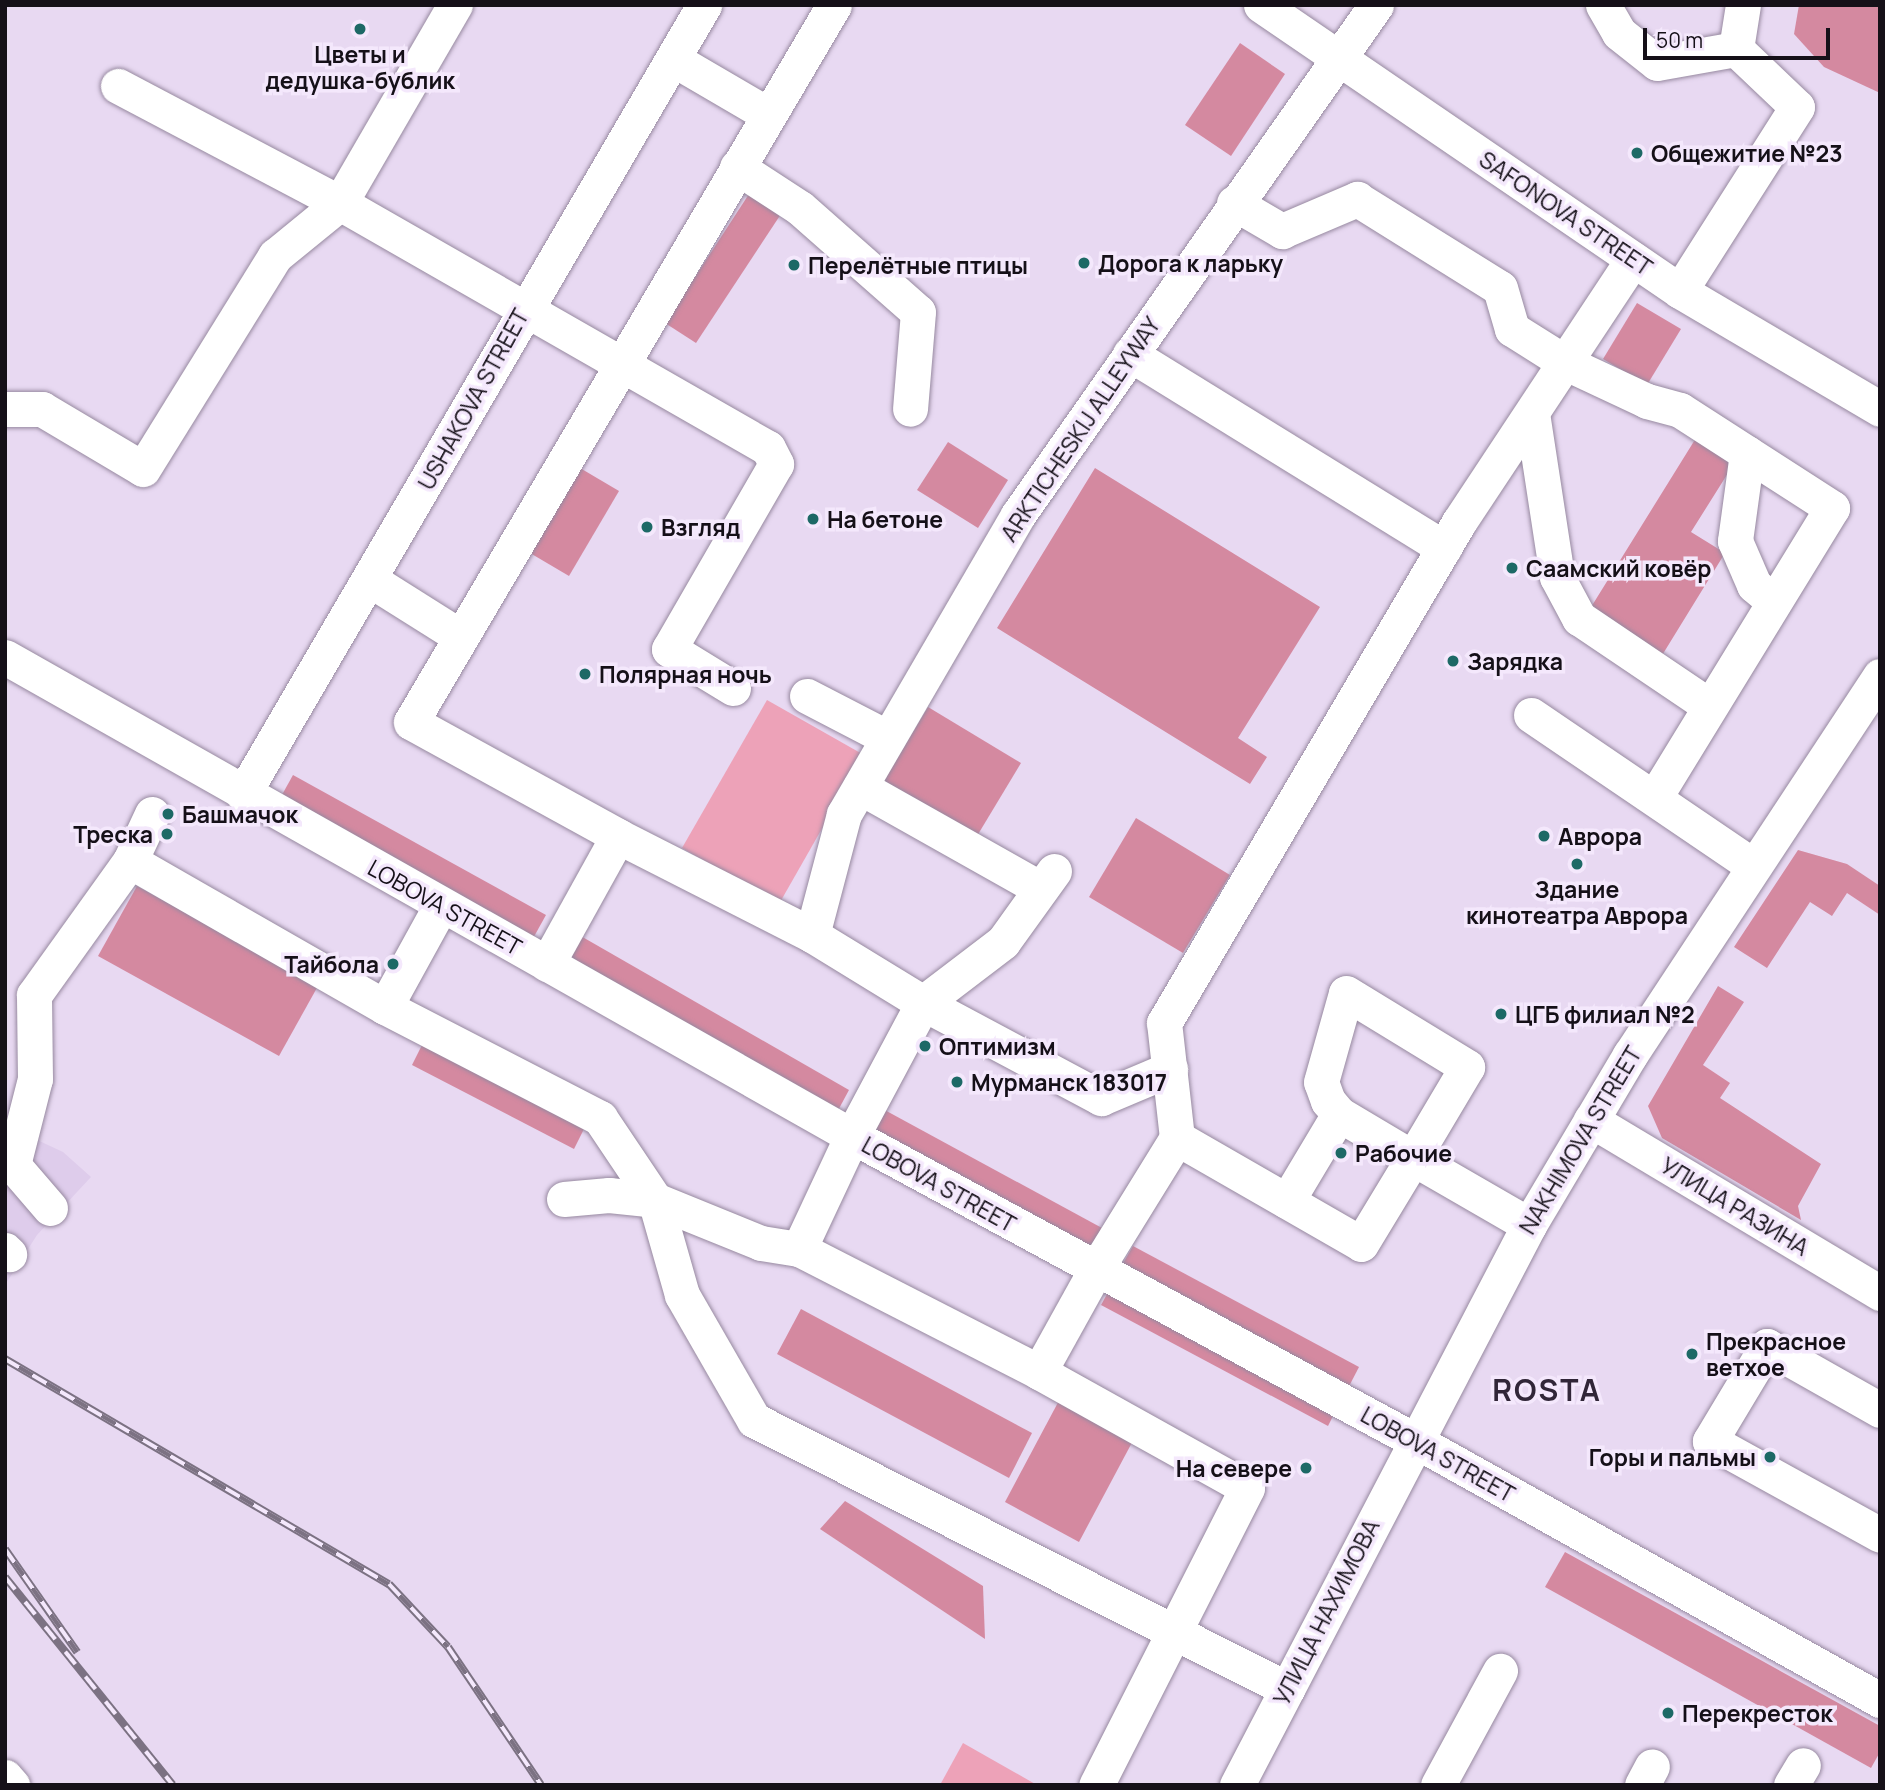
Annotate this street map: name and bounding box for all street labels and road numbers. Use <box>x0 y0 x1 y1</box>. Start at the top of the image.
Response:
street label: SAFONOVA STREET <box>1474 145 1658 281</box>
street label: USHAKOVA STREET <box>412 304 534 494</box>
street label: ARKTICHESKIJ ALLEYWAY <box>995 312 1165 546</box>
street label: LOBOVA STREET <box>363 853 527 961</box>
street label: NAKHIMOVA STREET <box>1513 1041 1647 1239</box>
street label: LOBOVA STREET <box>857 1130 1021 1238</box>
street label: УЛИЦА РАЗИНА <box>1656 1151 1814 1261</box>
street label: LOBOVA STREET <box>1356 1400 1520 1508</box>
street label: УЛИЦА НАХИМОВА <box>1267 1514 1385 1710</box>

